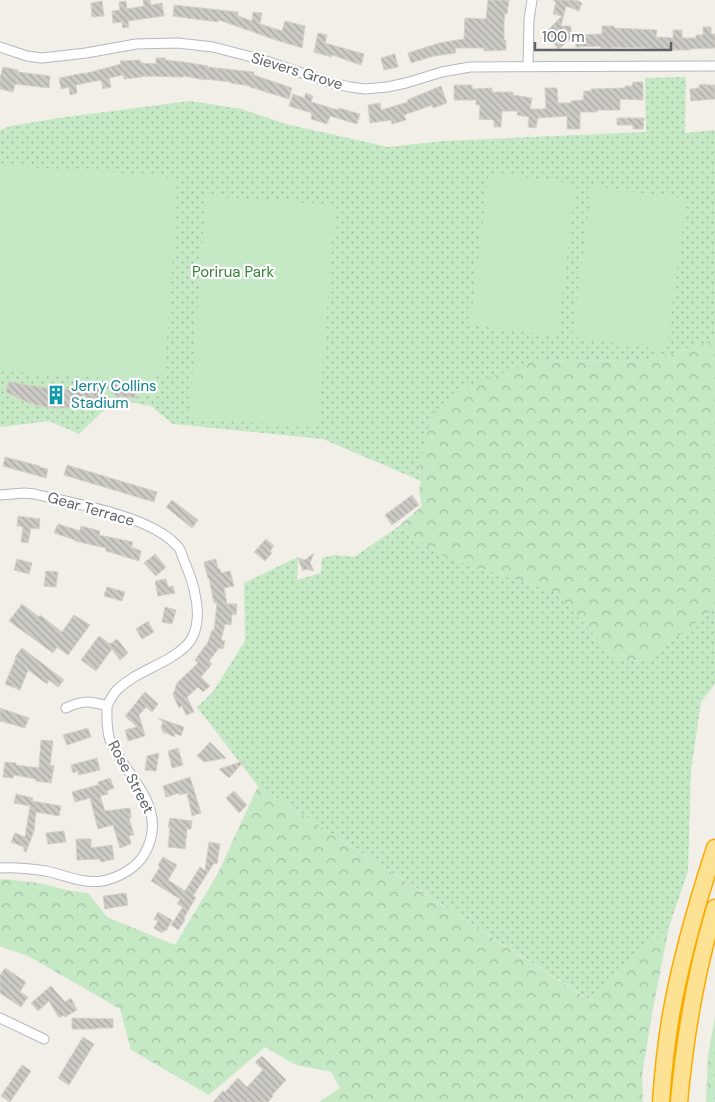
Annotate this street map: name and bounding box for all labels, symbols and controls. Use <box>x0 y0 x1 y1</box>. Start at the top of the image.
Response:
scale bar <box>535 20 671 52</box>
text: 100 m <box>542 27 585 47</box>
street label: Sievers Grove <box>249 48 345 94</box>
park label: Porirua Park <box>192 262 275 282</box>
place label: Jerry Collins Stadium <box>71 376 157 413</box>
building icon: Jerry Collins Stadium <box>45 384 67 406</box>
street label: Gear Terrace <box>45 487 137 531</box>
street label: Rose Street <box>103 737 159 817</box>

